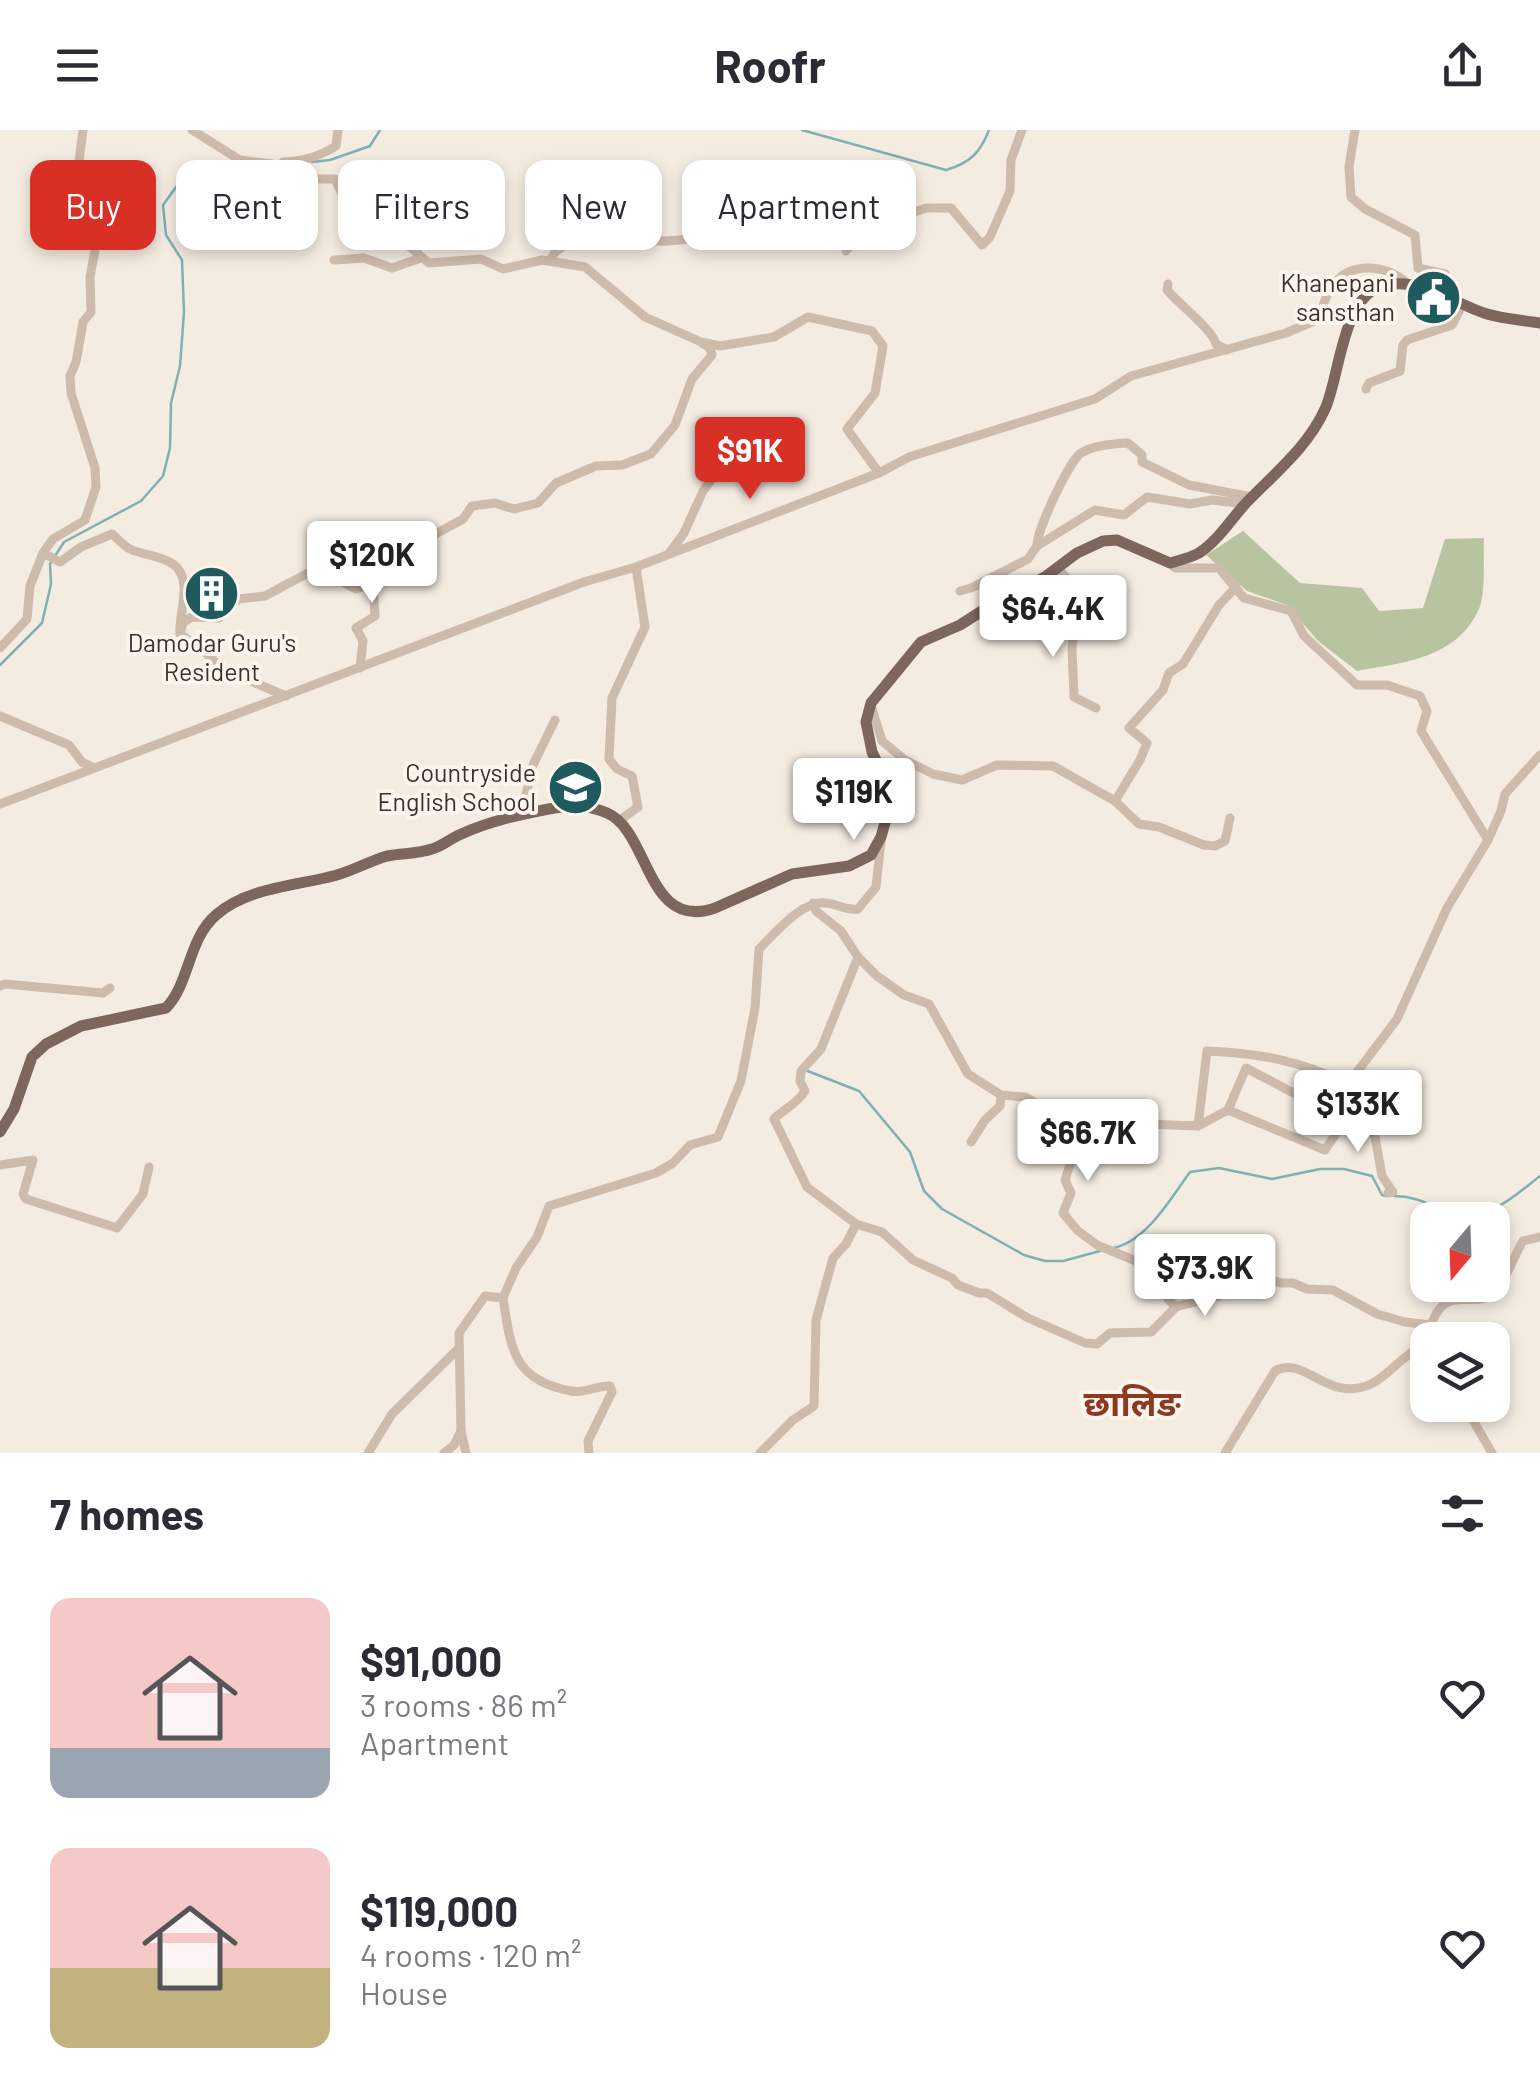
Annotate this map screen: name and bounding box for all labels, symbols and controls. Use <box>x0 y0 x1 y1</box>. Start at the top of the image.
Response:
icon: menu <box>50 38 105 93</box>
text: Roofr <box>714 38 826 92</box>
icon: share <box>1435 38 1490 93</box>
chip: Buy <box>30 160 156 250</box>
chip: Rent <box>176 160 318 250</box>
chip: Filters <box>338 160 505 250</box>
chip: New <box>525 160 662 250</box>
chip: Apartment <box>682 160 916 250</box>
place label: Khanepani sansthan <box>1280 267 1395 326</box>
public building icon: Khanepani sansthan <box>1404 267 1464 327</box>
pin: $91K <box>691 417 809 502</box>
text: $91K <box>717 430 783 468</box>
pin: $120K <box>302 521 442 606</box>
text: $120K <box>329 534 415 572</box>
building icon: Damodar Guru's Resident <box>182 564 242 624</box>
pin: $64.4K <box>972 575 1134 660</box>
text: $64.4K <box>1002 588 1104 626</box>
place label: Damodar Guru's Resident <box>128 627 296 686</box>
place label: Countryside English School <box>377 757 536 816</box>
school or university icon: Countryside English School <box>545 757 605 817</box>
pin: $119K <box>784 758 924 843</box>
text: $119K <box>815 771 893 809</box>
pin: $133K <box>1288 1070 1428 1155</box>
text: $133K <box>1316 1083 1400 1121</box>
pin: $66.7K <box>1007 1099 1169 1184</box>
text: $66.7K <box>1039 1112 1137 1150</box>
north arrow <box>1410 1202 1510 1302</box>
map controls <box>1410 1202 1510 1422</box>
pin: $73.9K <box>1124 1234 1286 1319</box>
text: $73.9K <box>1156 1247 1254 1285</box>
button: layers <box>1410 1322 1510 1422</box>
district label: छालिङ <box>1084 1381 1182 1423</box>
icon: filters <box>1435 1486 1490 1541</box>
text: 7 homes <box>50 1488 204 1538</box>
text: $91,000 <box>360 1635 502 1685</box>
icon: home <box>130 1638 250 1758</box>
icon: heart <box>1435 1671 1490 1726</box>
text: 3 rooms · 86 m² <box>360 1685 567 1723</box>
text: Apartment <box>360 1723 509 1761</box>
text: $119,000 <box>360 1885 518 1935</box>
icon: home <box>130 1888 250 2008</box>
icon: heart <box>1435 1921 1490 1976</box>
text: 4 rooms · 120 m² <box>360 1935 582 1973</box>
text: House <box>360 1973 448 2011</box>

